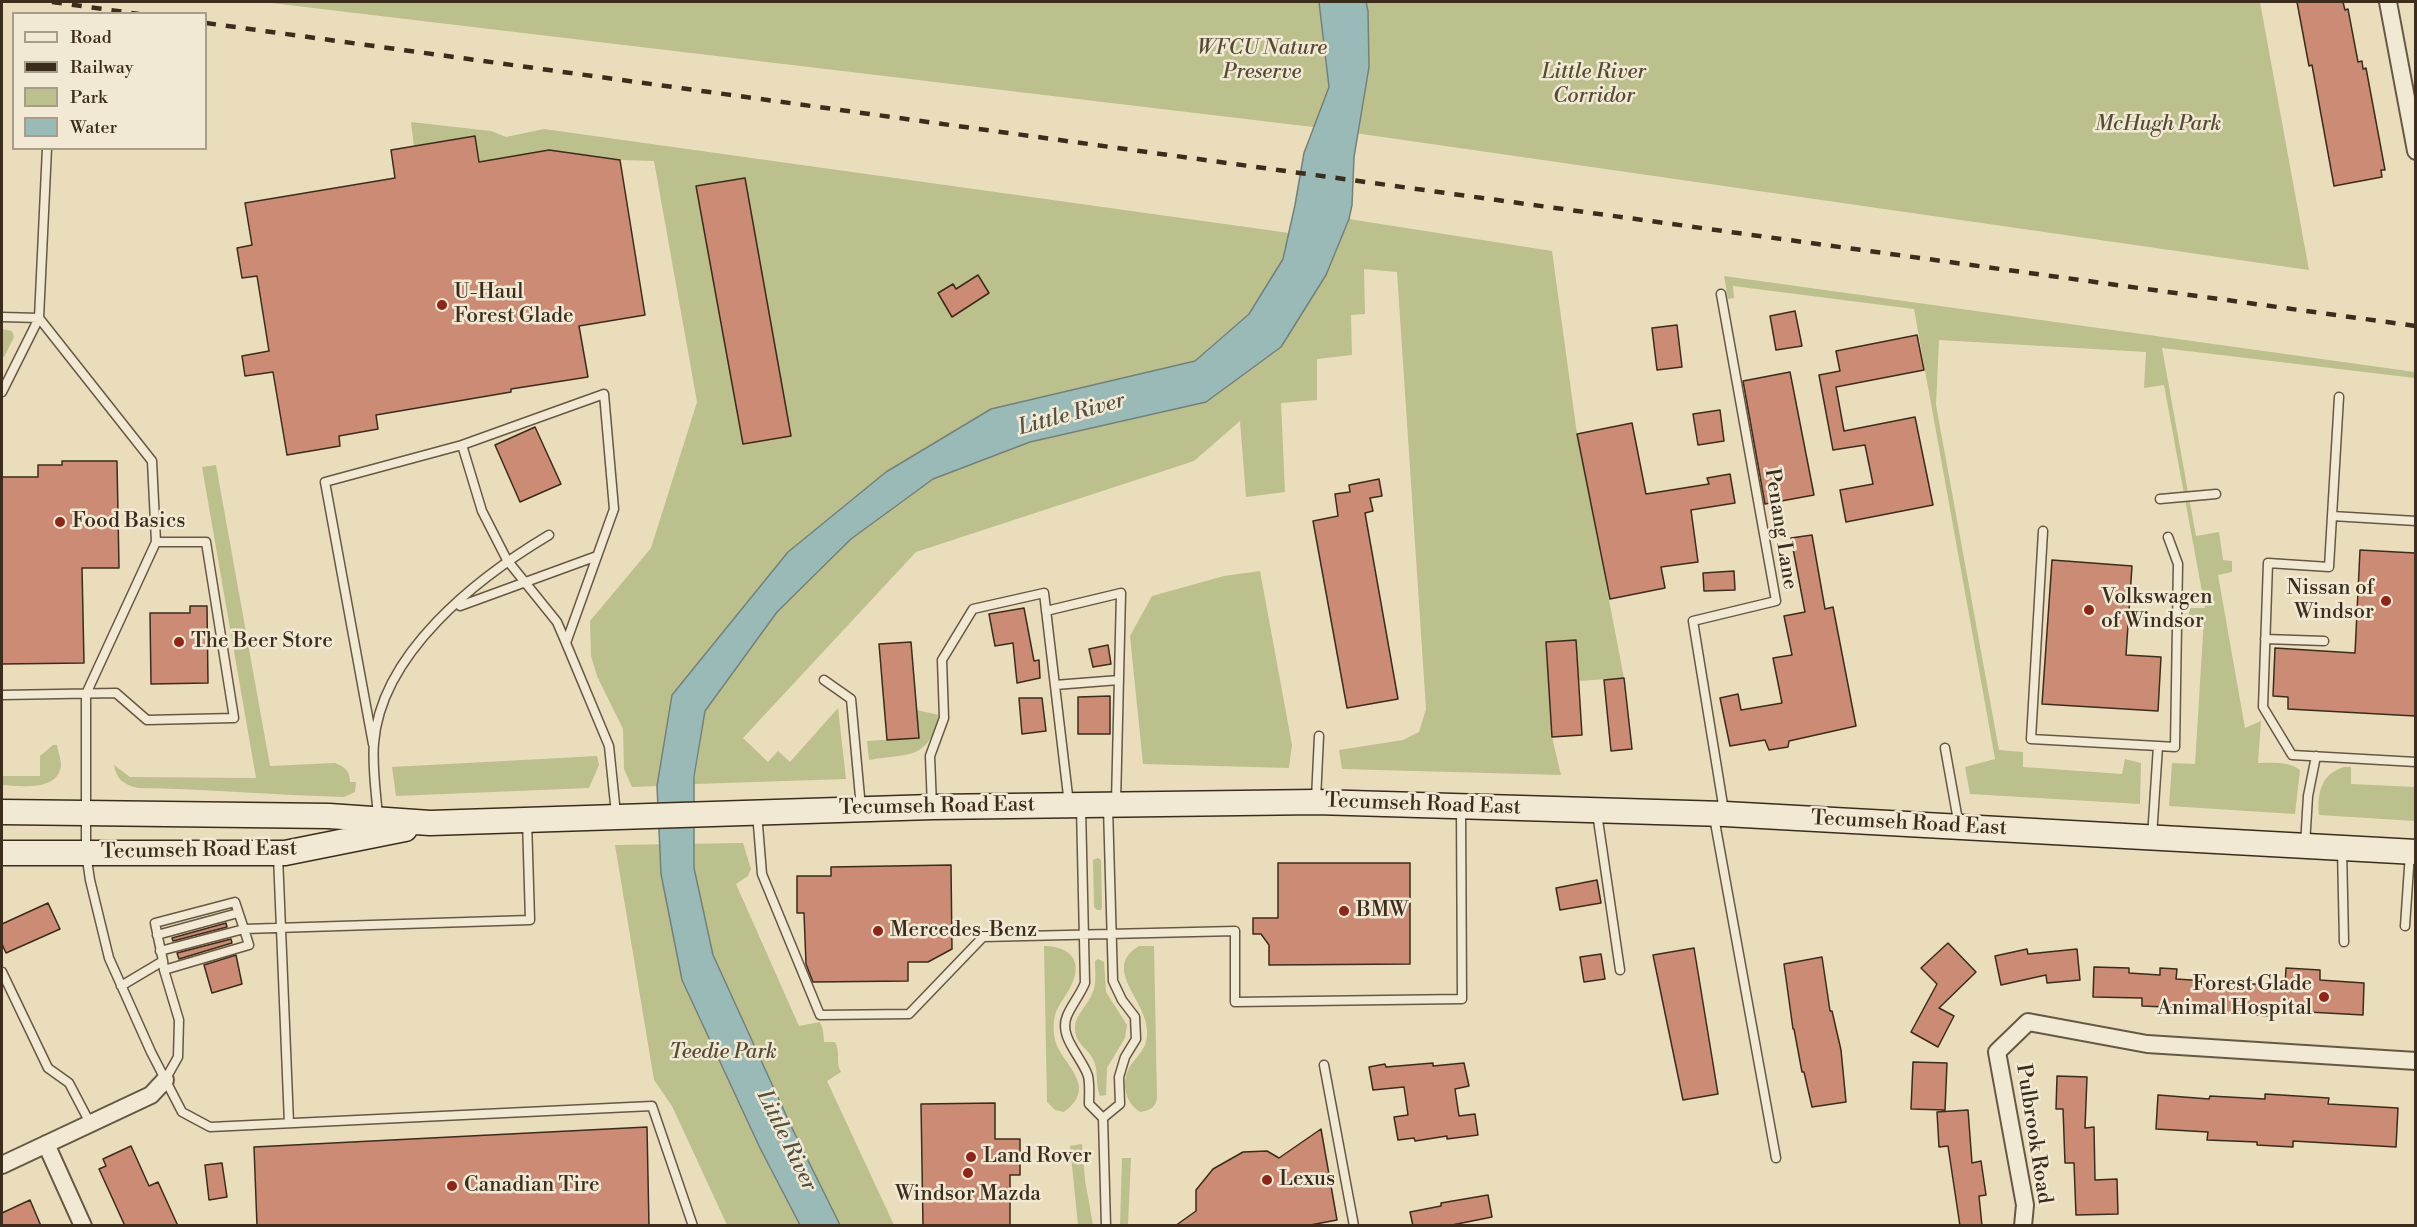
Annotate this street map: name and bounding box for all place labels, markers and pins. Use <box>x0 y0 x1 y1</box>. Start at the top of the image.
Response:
place label: U-Haul Forest Glade <box>454 280 574 330</box>
marker: U-Haul Forest Glade <box>435 298 449 312</box>
place label: Food Basics <box>72 509 185 535</box>
marker: Food Basics <box>53 515 67 529</box>
place label: Nissan of Windsor <box>2287 576 2374 626</box>
place label: Volkswagen of Windsor <box>2101 585 2213 635</box>
marker: Nissan of Windsor <box>2379 594 2393 608</box>
marker: Volkswagen of Windsor <box>2082 603 2096 617</box>
place label: The Beer Store <box>191 629 333 655</box>
marker: The Beer Store <box>172 635 186 649</box>
place label: BMW <box>1356 898 1408 924</box>
marker: BMW <box>1337 904 1351 918</box>
place label: Mercedes-Benz <box>890 918 1037 944</box>
marker: Mercedes-Benz <box>871 924 885 938</box>
place label: Forest Glade Animal Hospital <box>2157 972 2312 1022</box>
marker: Forest Glade Animal Hospital <box>2317 990 2331 1004</box>
place label: Land Rover <box>983 1144 1092 1170</box>
marker: Land Rover <box>964 1150 978 1164</box>
marker: Windsor Mazda <box>961 1166 975 1180</box>
place label: Lexus <box>1279 1167 1335 1193</box>
place label: Canadian Tire <box>464 1173 600 1199</box>
marker: Lexus <box>1260 1173 1274 1187</box>
marker: Canadian Tire <box>445 1179 459 1193</box>
place label: Windsor Mazda <box>895 1182 1041 1208</box>

